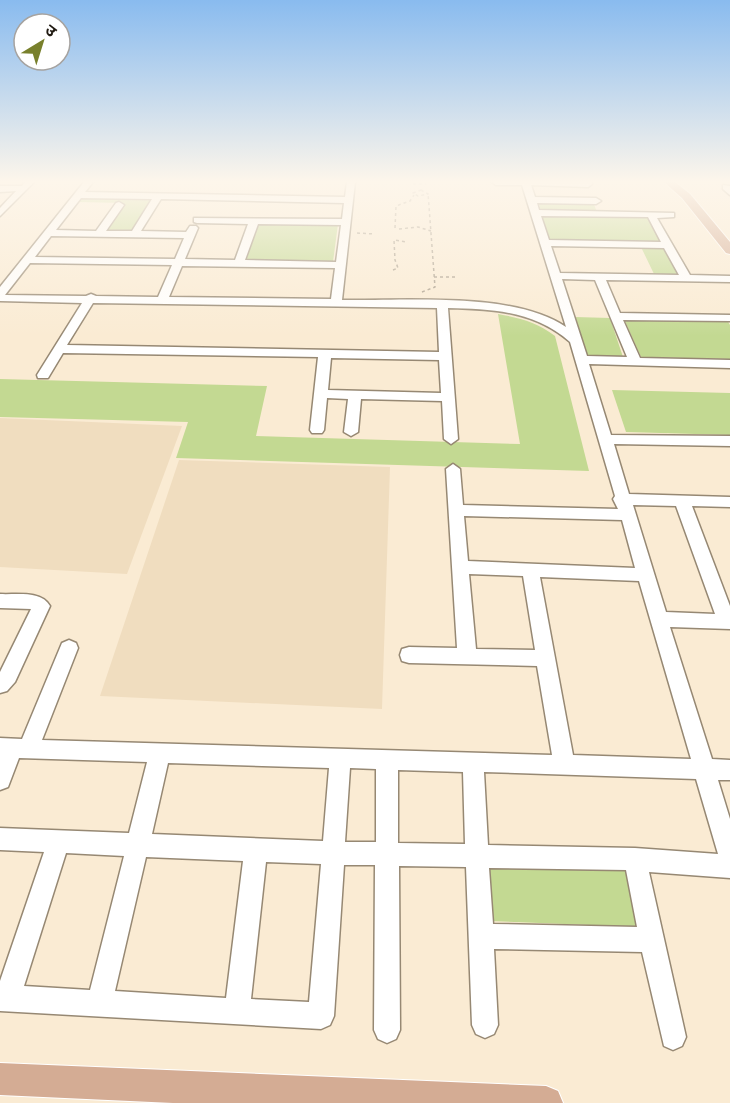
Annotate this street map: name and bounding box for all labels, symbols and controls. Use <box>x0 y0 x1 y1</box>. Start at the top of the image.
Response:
north arrow <box>12 12 72 72</box>
text: उ <box>41 20 61 41</box>

